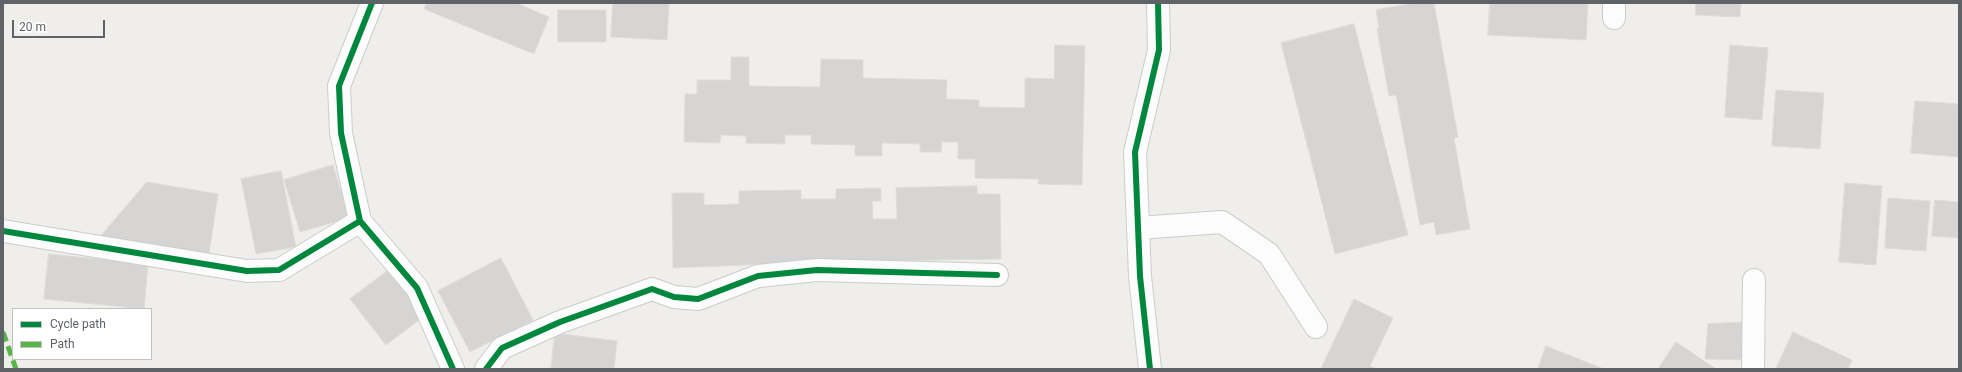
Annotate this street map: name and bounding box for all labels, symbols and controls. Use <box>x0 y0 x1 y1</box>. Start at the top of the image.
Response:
scale bar <box>14 12 107 38</box>
text: 20 m <box>19 20 46 34</box>
legend <box>12 308 152 360</box>
text: Cycle path <box>50 317 106 331</box>
text: Path <box>50 337 75 351</box>

